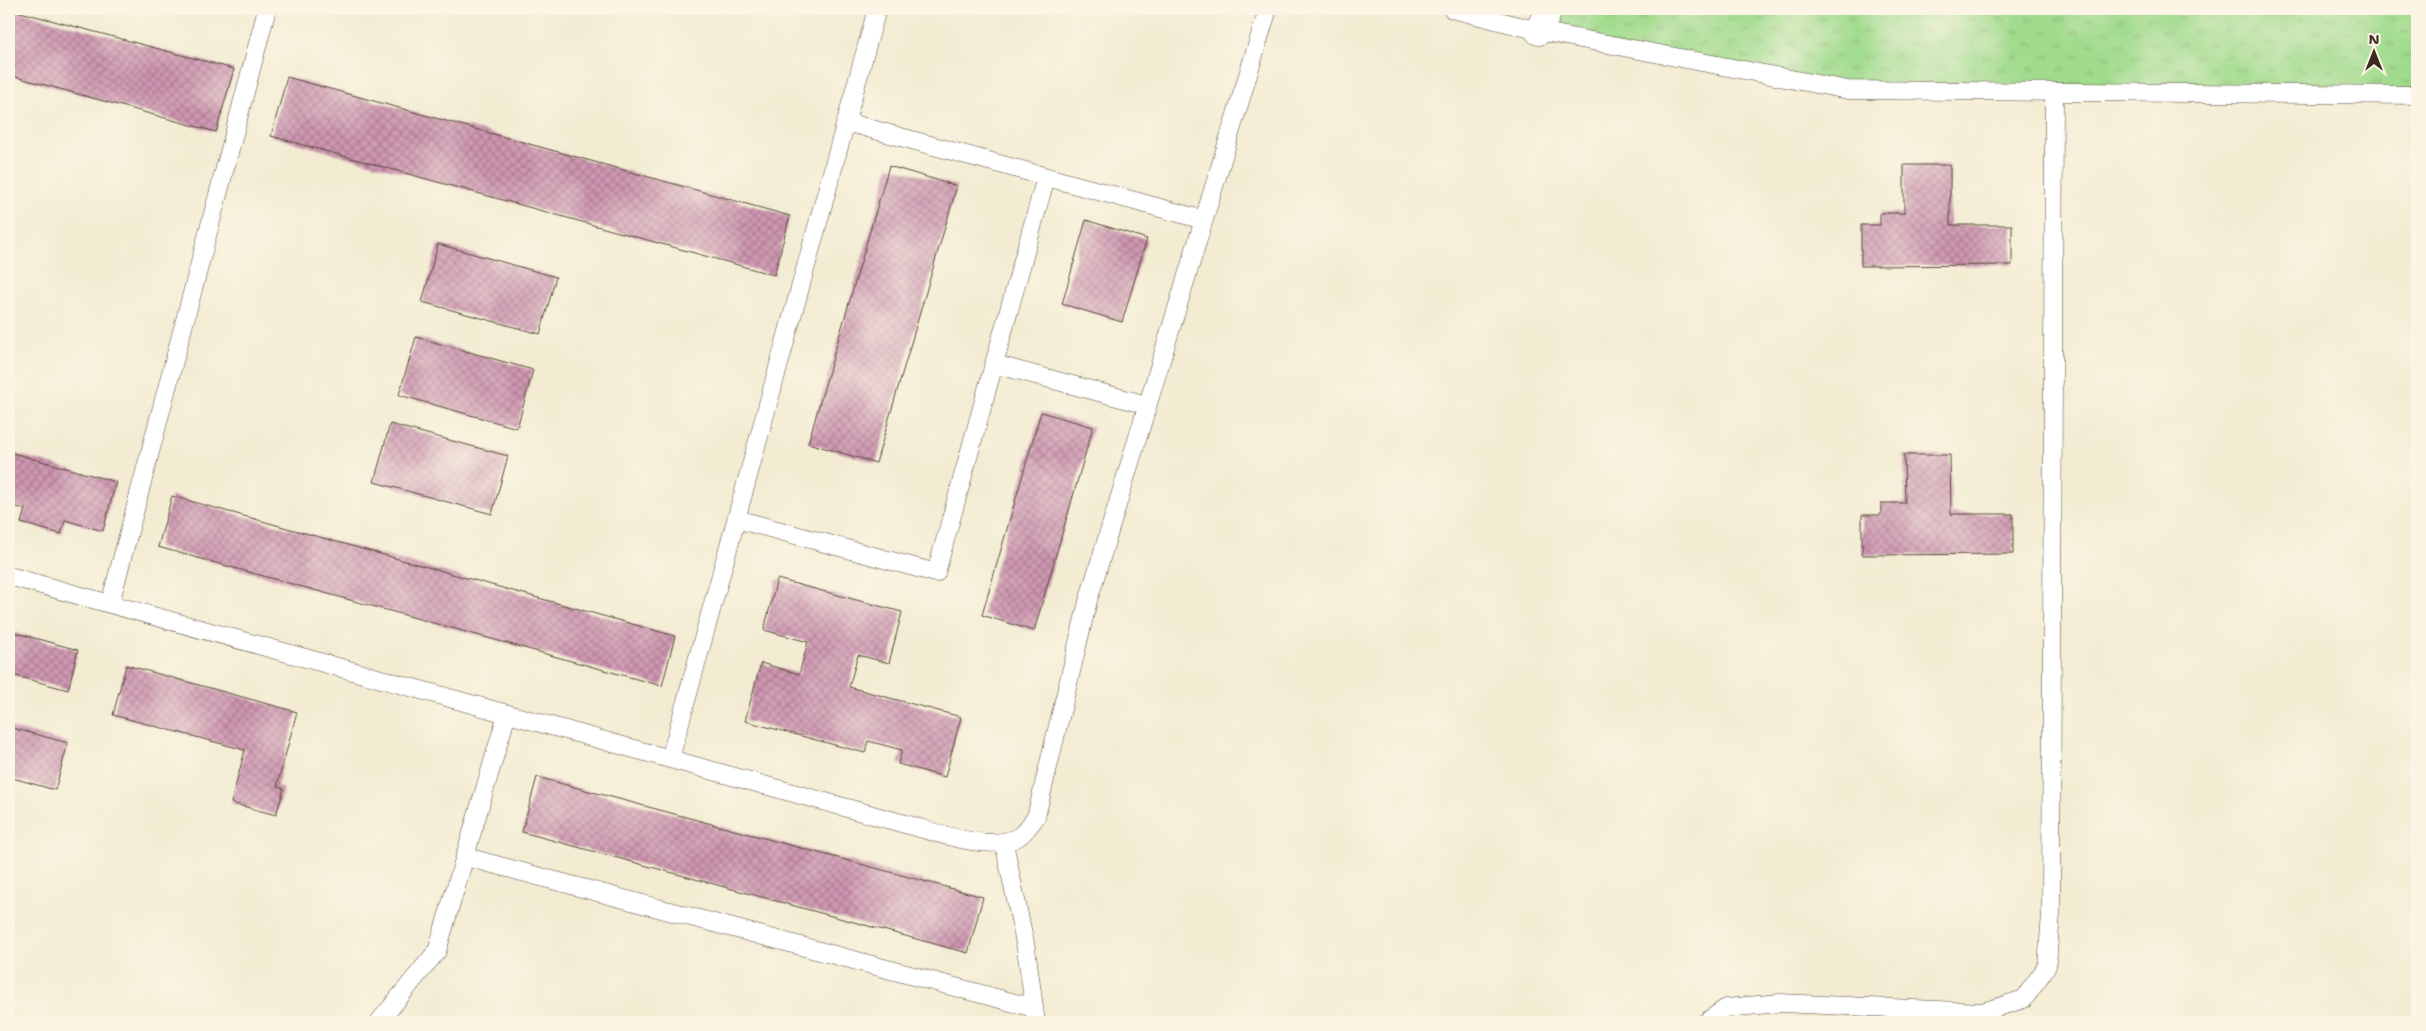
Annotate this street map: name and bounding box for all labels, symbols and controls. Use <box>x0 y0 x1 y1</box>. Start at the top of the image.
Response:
north arrow <box>2348 28 2398 78</box>
text: N <box>2368 30 2380 48</box>

